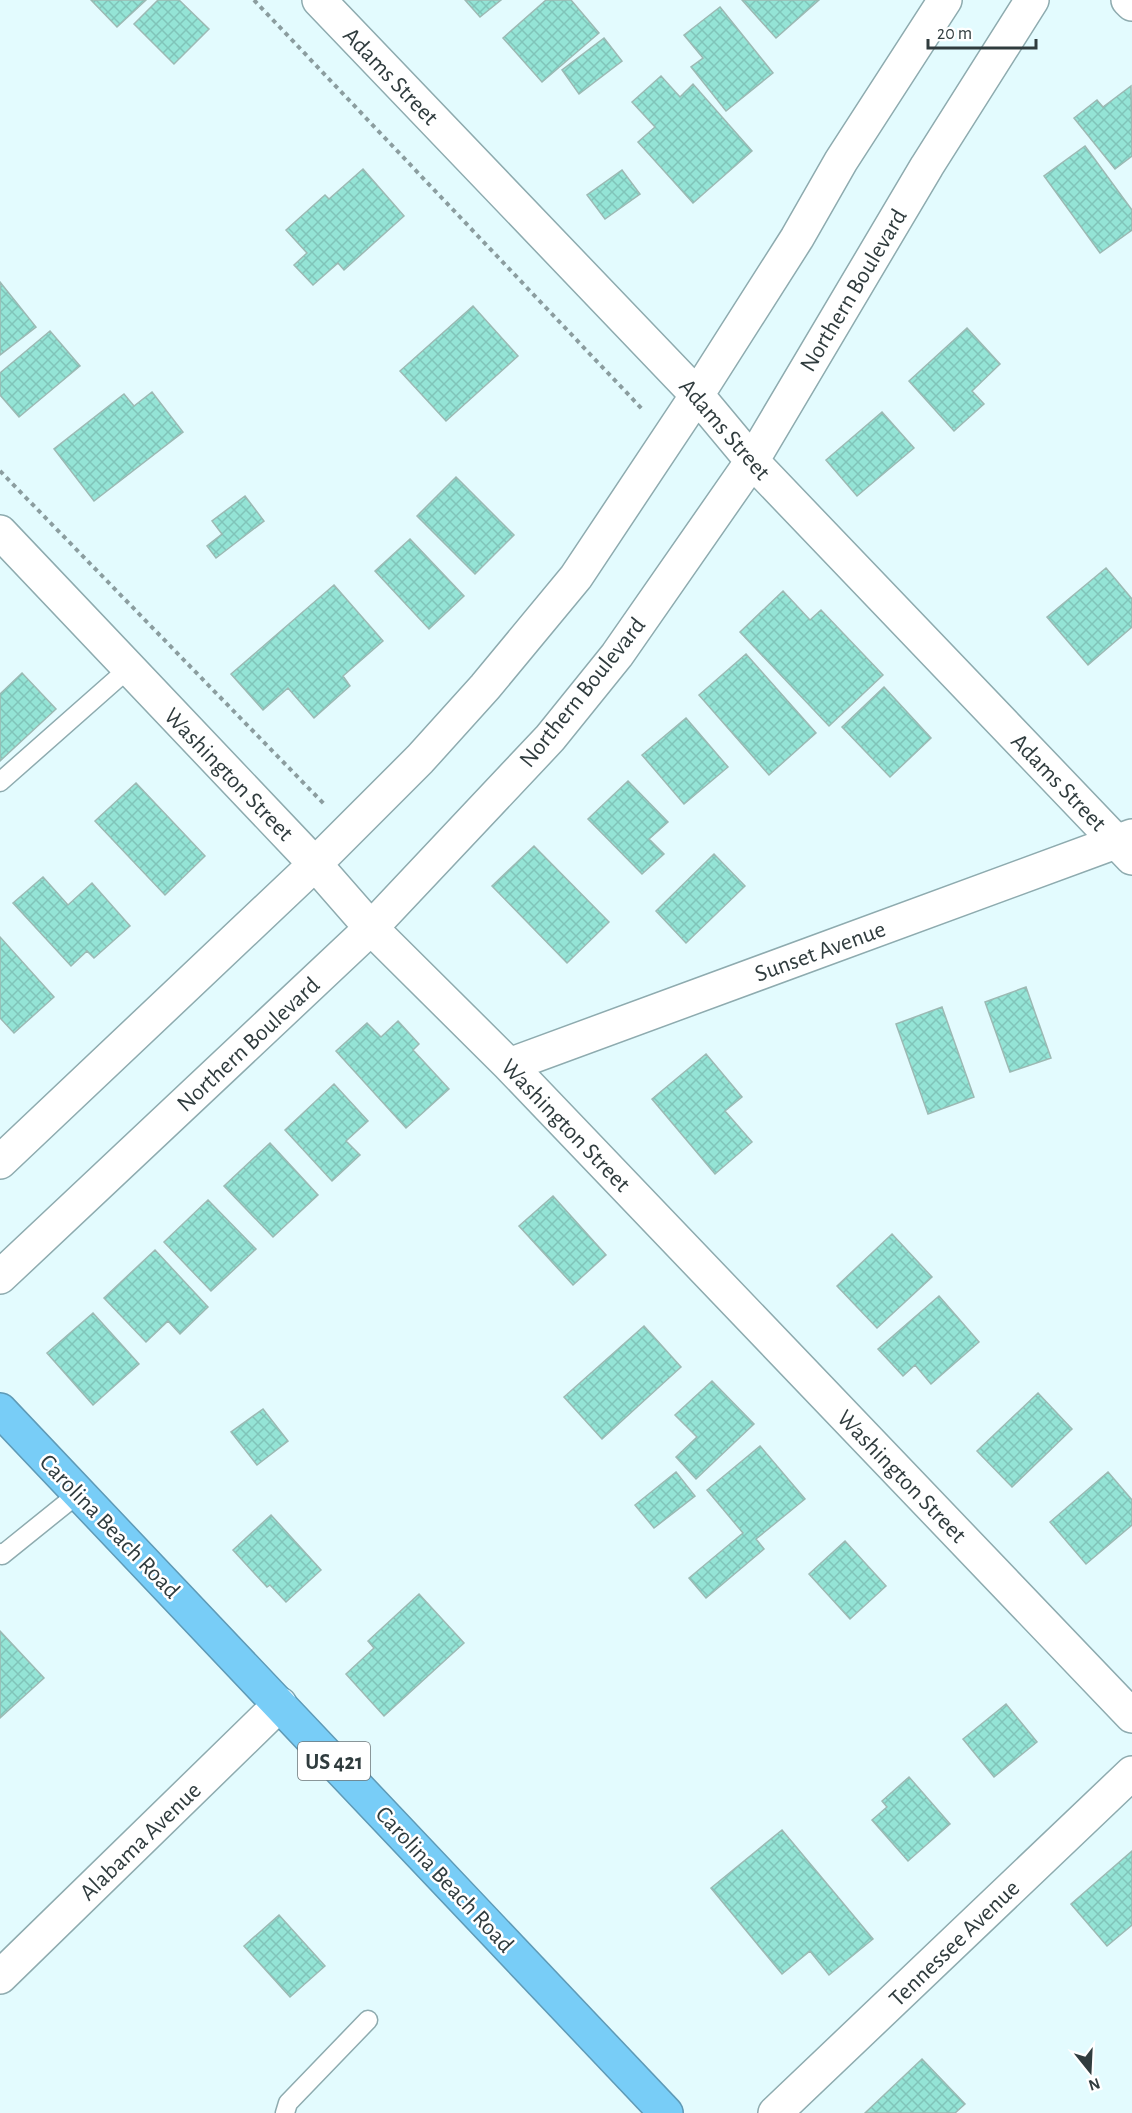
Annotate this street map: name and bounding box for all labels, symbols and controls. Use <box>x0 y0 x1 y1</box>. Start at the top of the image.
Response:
scale bar <box>928 12 1036 50</box>
street label: Adams Street <box>338 23 443 130</box>
text: 20 m <box>937 25 972 43</box>
street label: Northern Boulevard <box>796 205 912 376</box>
street label: Adams Street <box>674 375 775 485</box>
street label: Northern Boulevard <box>515 613 650 772</box>
street label: Washington Street <box>159 704 298 846</box>
street label: Adams Street <box>1006 729 1111 836</box>
street label: Sunset Avenue <box>752 917 889 987</box>
street label: Northern Boulevard <box>173 973 324 1117</box>
street label: Washington Street <box>496 1055 635 1197</box>
street label: Washington Street <box>832 1406 971 1548</box>
street label: Carolina Beach Road <box>35 1450 184 1603</box>
road number: US 421 <box>298 1742 370 1780</box>
street label: Alabama Avenue <box>75 1778 206 1905</box>
street label: Carolina Beach Road <box>371 1802 518 1957</box>
street label: Tennessee Avenue <box>885 1876 1024 2012</box>
north arrow <box>1060 2041 1120 2101</box>
text: N <box>1087 2075 1102 2094</box>

